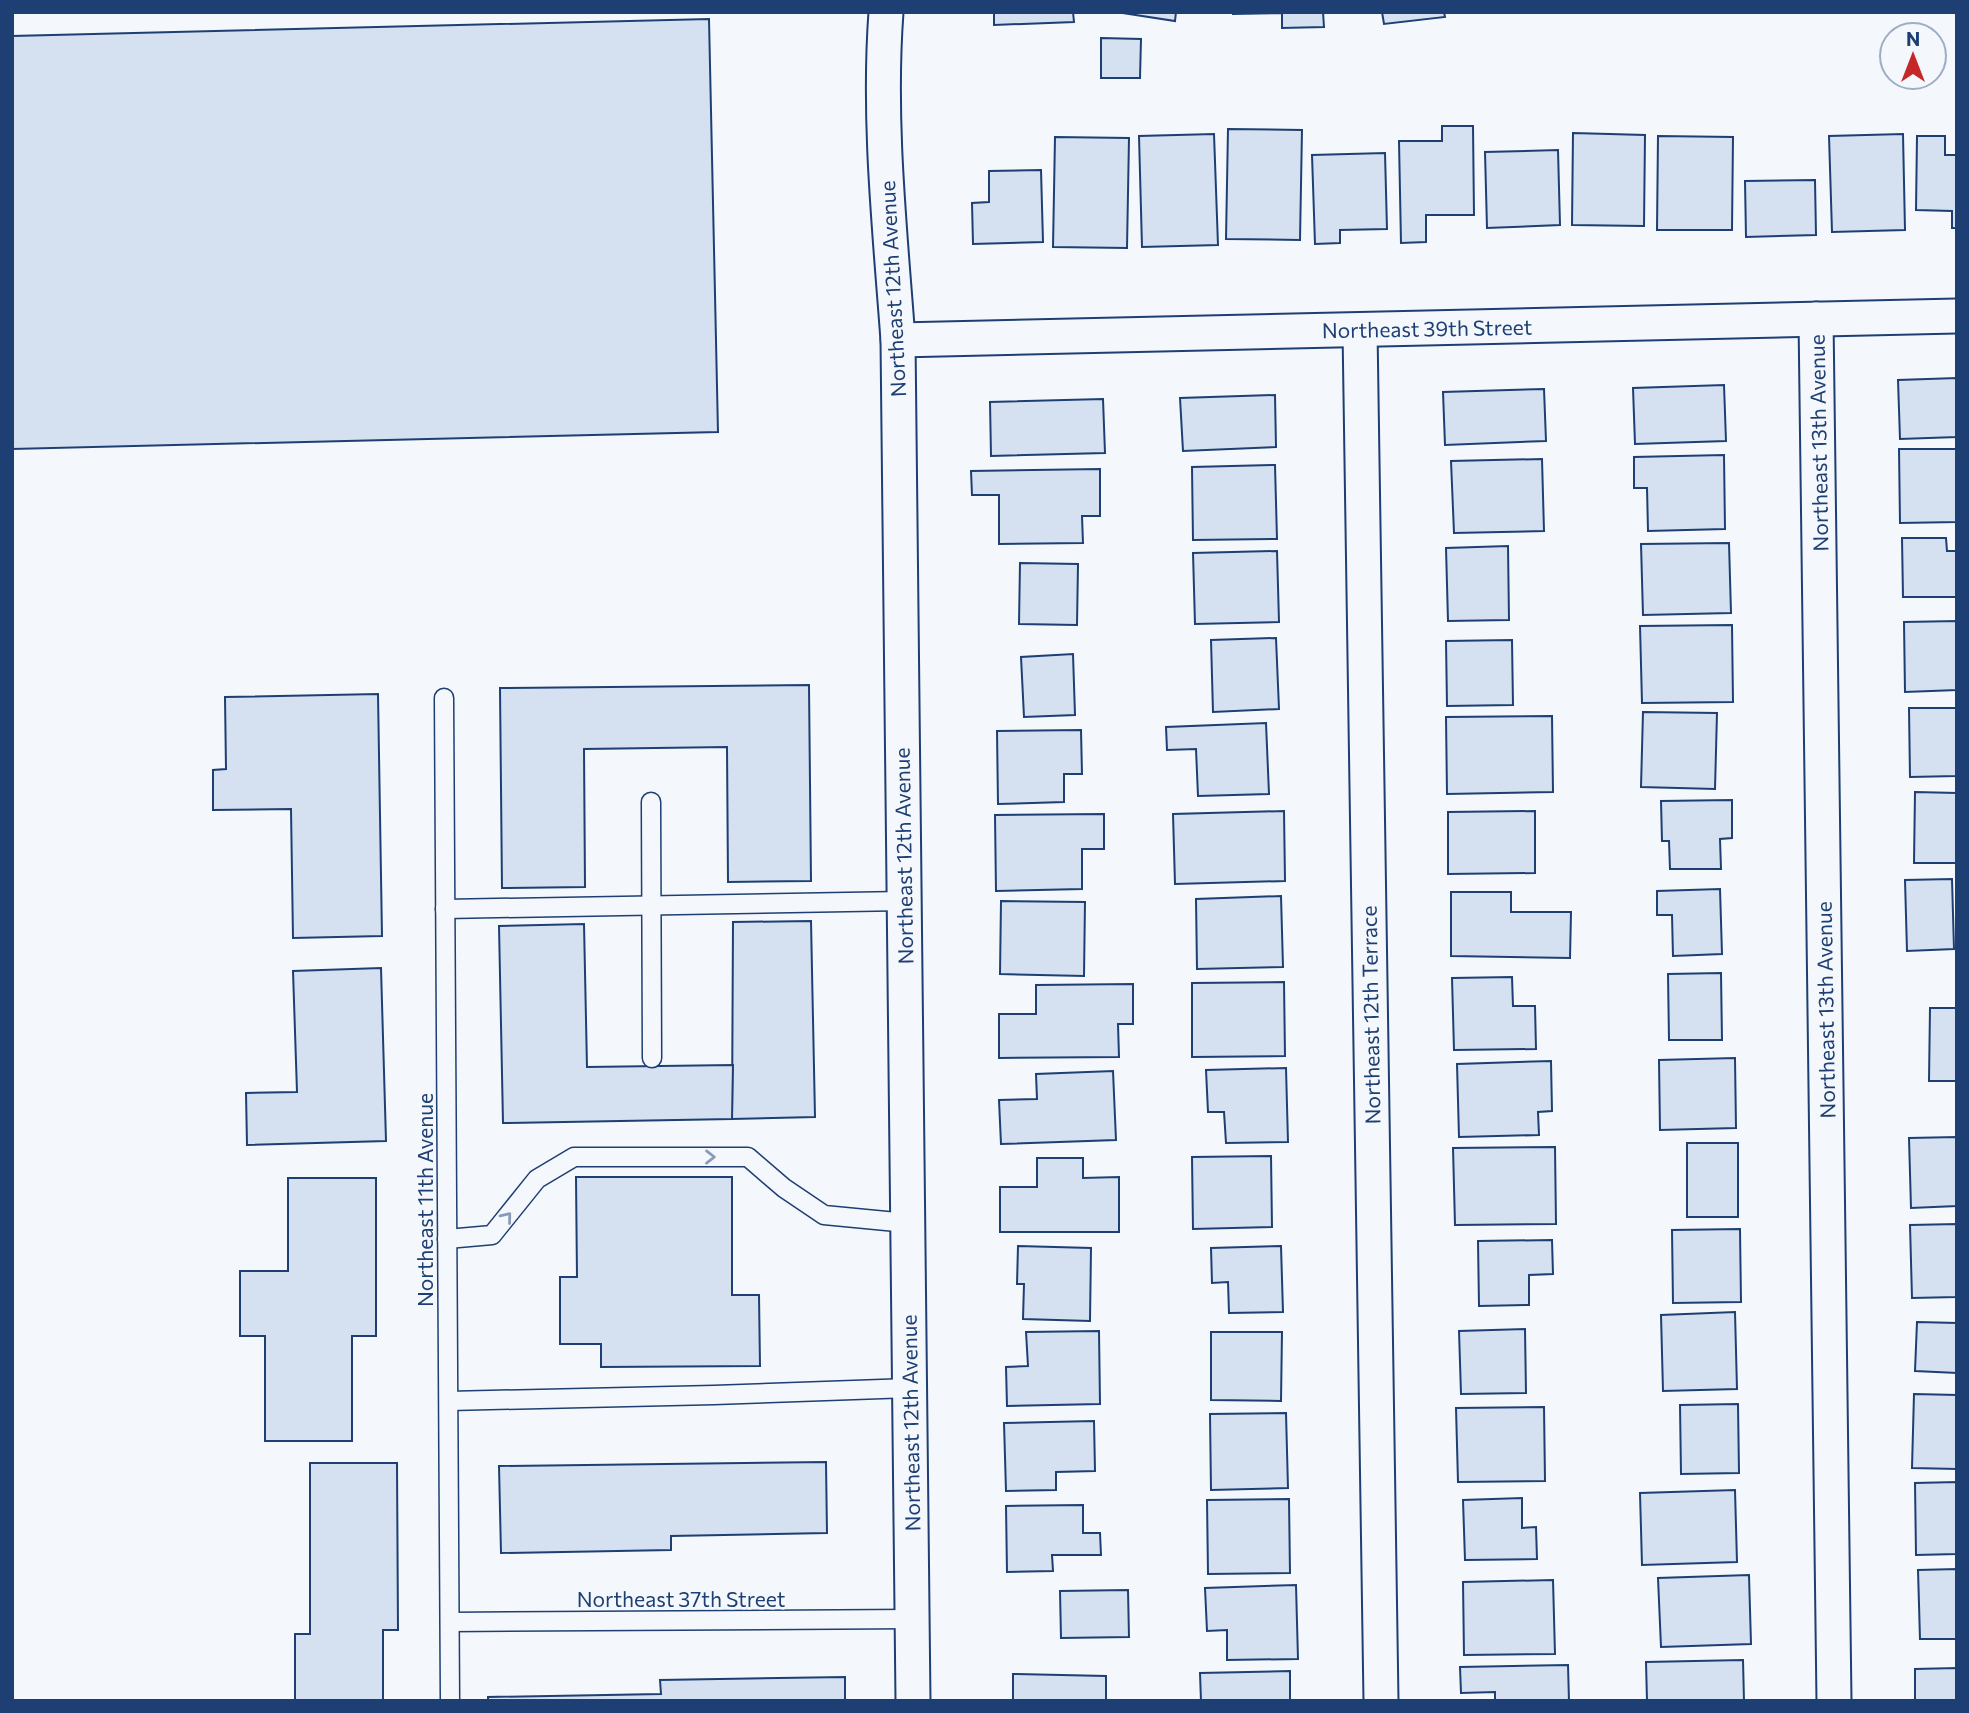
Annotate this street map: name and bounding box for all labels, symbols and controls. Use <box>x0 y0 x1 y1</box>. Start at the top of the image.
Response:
north arrow <box>1878 21 1948 91</box>
text: N <box>1906 27 1920 50</box>
street label: Northeast 12th Avenue <box>874 180 910 398</box>
street label: Northeast 39th Street <box>1322 314 1532 342</box>
street label: Northeast 13th Avenue <box>1804 334 1832 552</box>
street label: Northeast 12th Avenue <box>889 747 917 965</box>
street label: Northeast 13th Avenue <box>1811 901 1839 1119</box>
street label: Northeast 12th Terrace <box>1356 905 1384 1125</box>
street label: Northeast 11th Avenue <box>412 1093 437 1307</box>
one-way arrow <box>705 1149 715 1165</box>
one-way arrow <box>498 1213 511 1225</box>
street label: Northeast 12th Avenue <box>896 1314 924 1532</box>
street label: Northeast 37th Street <box>577 1586 785 1611</box>

